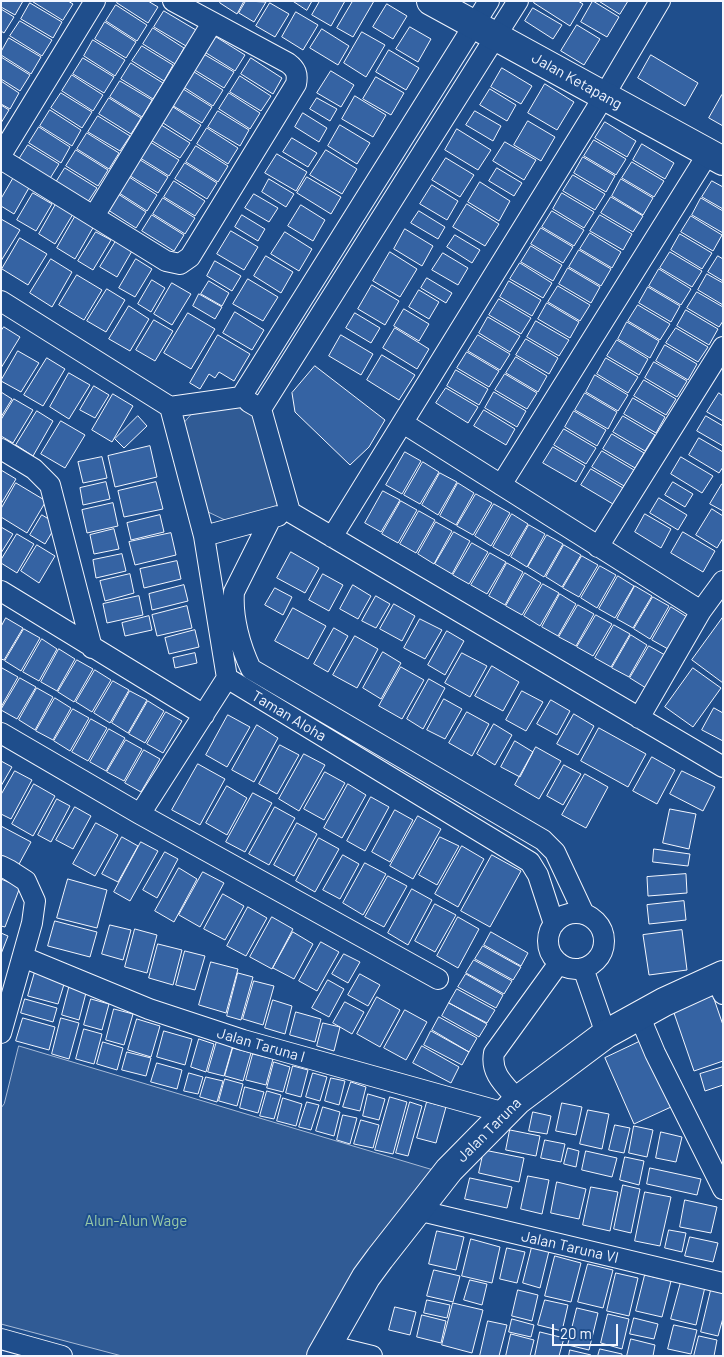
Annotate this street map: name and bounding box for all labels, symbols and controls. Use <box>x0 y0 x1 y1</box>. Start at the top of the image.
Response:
street label: Jalan Ketapang <box>529 49 625 113</box>
street label: Taman Aloha <box>249 687 329 745</box>
street label: Jalan Taruna I <box>215 1024 307 1066</box>
street label: Jalan Taruna <box>453 1094 525 1166</box>
park label: Alun-Alun Wage <box>85 1212 187 1230</box>
street label: Jalan Taruna VI <box>520 1227 620 1267</box>
scale bar <box>554 1314 620 1346</box>
text: 20 m <box>560 1324 592 1342</box>

